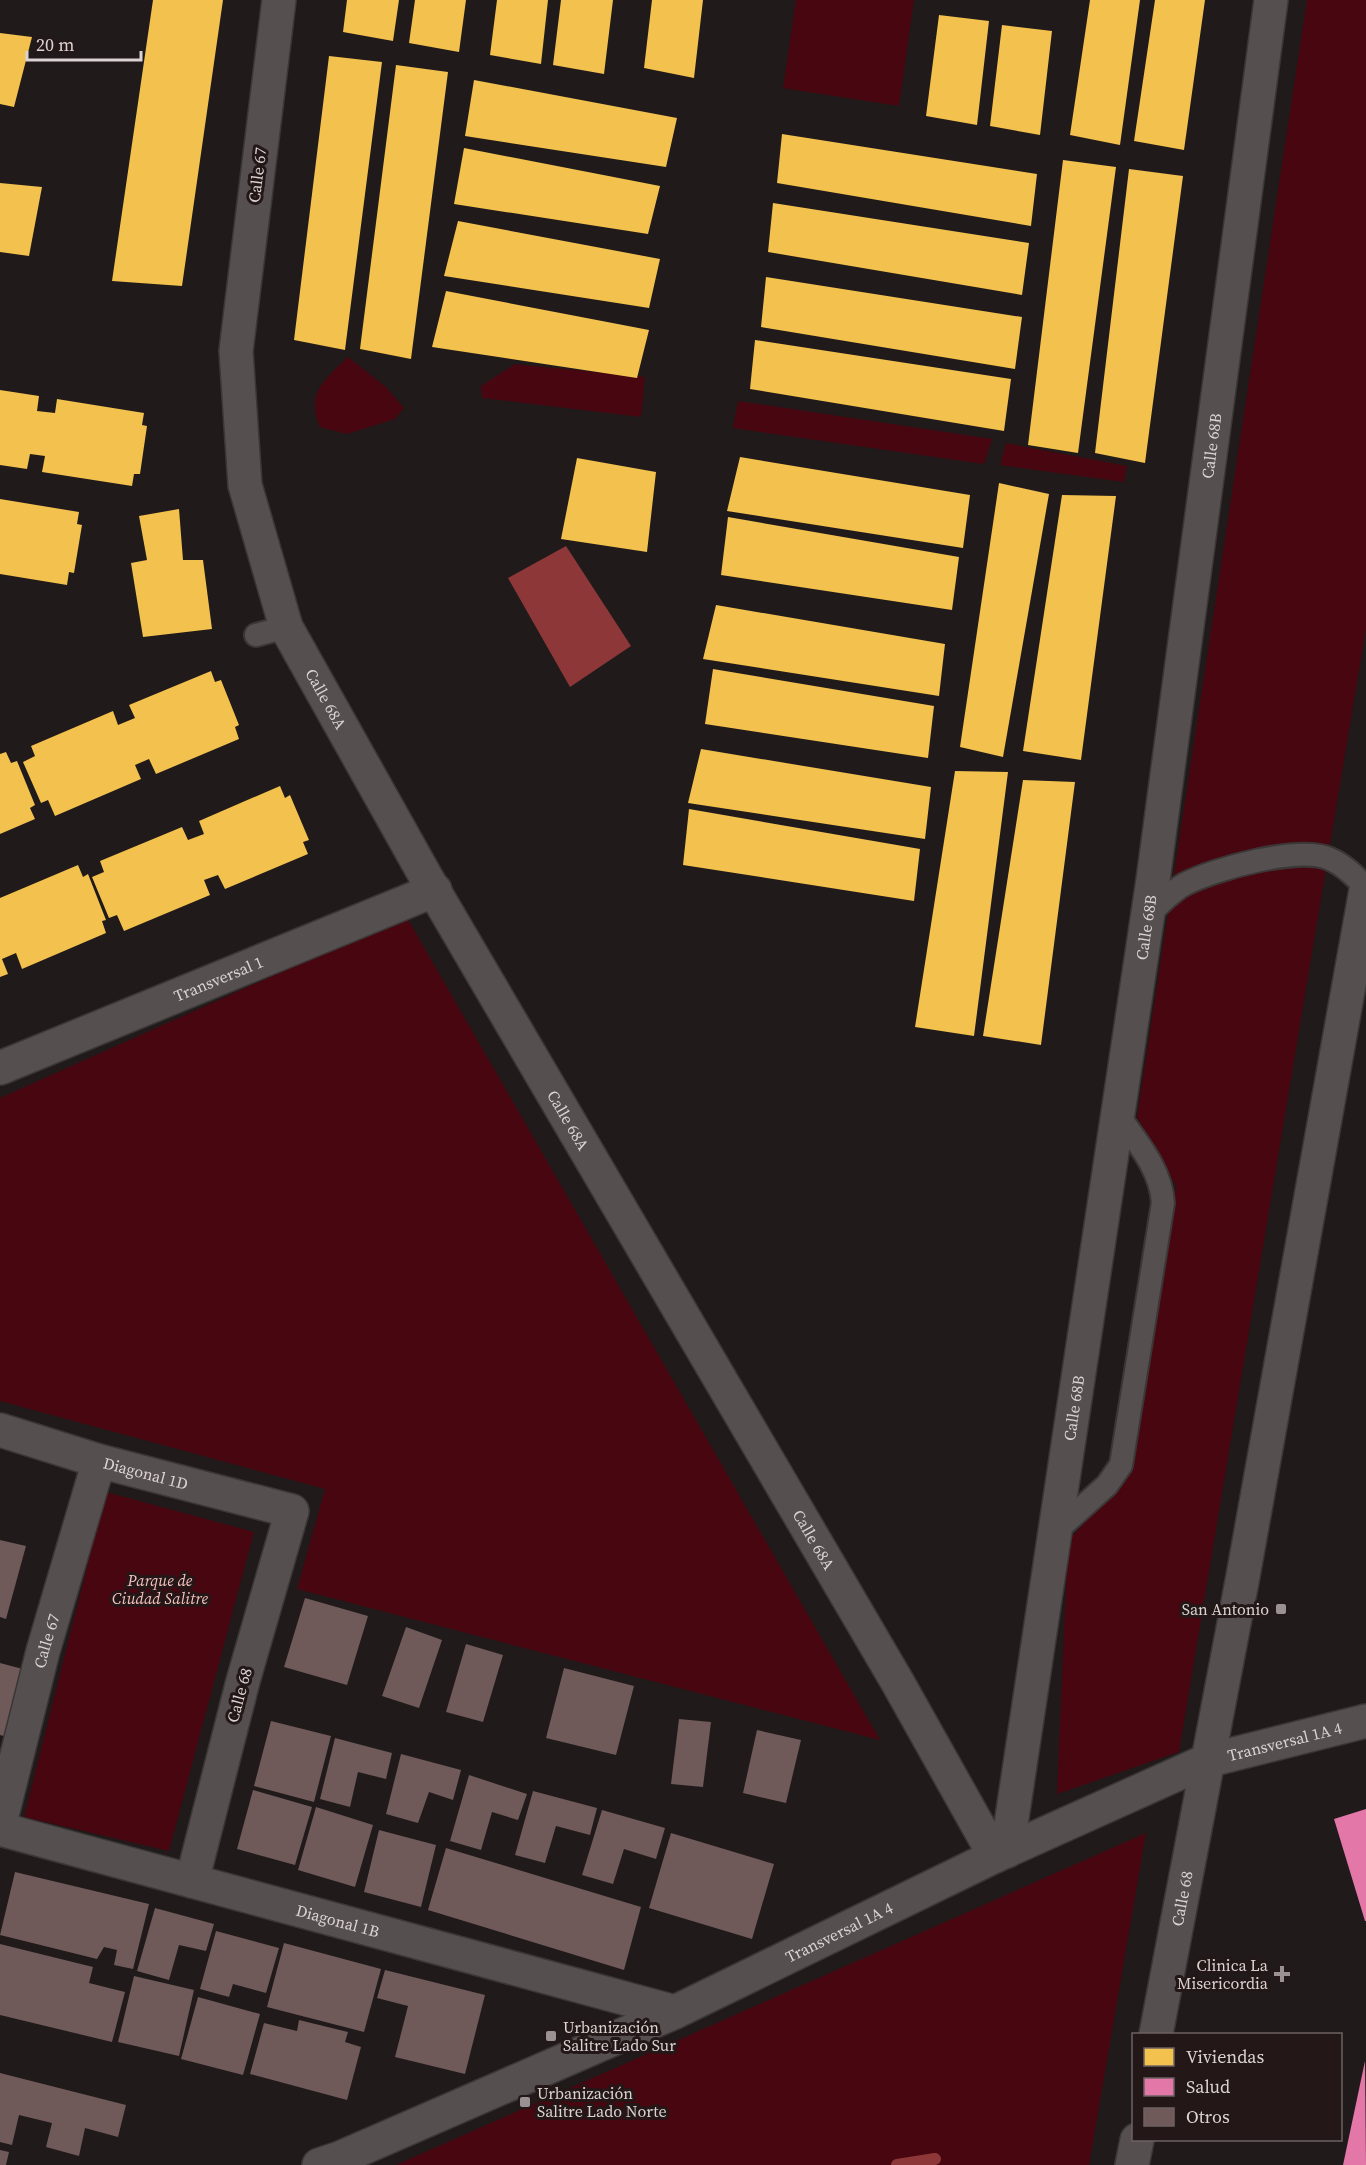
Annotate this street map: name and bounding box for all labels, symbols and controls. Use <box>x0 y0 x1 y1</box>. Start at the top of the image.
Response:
scale bar <box>27 24 141 62</box>
text: 20 m <box>36 32 74 57</box>
street label: Calle 67 <box>243 146 271 204</box>
street label: Calle 68B <box>1196 412 1226 480</box>
street label: Calle 68A <box>300 664 352 733</box>
street label: Calle 68B <box>1130 893 1162 962</box>
street label: Transversal 1 <box>170 951 266 1007</box>
street label: Calle 68A <box>542 1086 595 1155</box>
street label: Calle 68B <box>1058 1374 1089 1442</box>
street label: Diagonal 1D <box>101 1452 191 1495</box>
street label: Calle 68A <box>788 1505 840 1574</box>
park label: Parque de Ciudad Salitre <box>112 1569 208 1609</box>
place label: San Antonio <box>1182 1598 1269 1620</box>
marker: San Antonio <box>1274 1602 1288 1616</box>
street label: Calle 67 <box>28 1611 64 1670</box>
street label: Calle 68 <box>221 1665 257 1725</box>
street label: Transversal 1A 4 <box>1225 1716 1344 1766</box>
street label: Calle 68 <box>1166 1869 1198 1928</box>
street label: Transversal 1A 4 <box>782 1897 896 1968</box>
street label: Diagonal 1B <box>294 1899 382 1942</box>
place label: Clinica La Misericordia <box>1177 1954 1269 1994</box>
marker: Clinica La Misericordia <box>1273 1965 1291 1983</box>
place label: Urbanización Salitre Lado Sur <box>563 2016 676 2056</box>
marker: Urbanización Salitre Lado Sur <box>544 2029 558 2043</box>
legend <box>1132 2033 1342 2141</box>
text: Viviendas <box>1186 2044 1264 2069</box>
text: Salud <box>1186 2074 1230 2099</box>
place label: Urbanización Salitre Lado Norte <box>537 2082 667 2122</box>
marker: Urbanización Salitre Lado Norte <box>518 2095 532 2109</box>
text: Otros <box>1186 2104 1230 2129</box>

